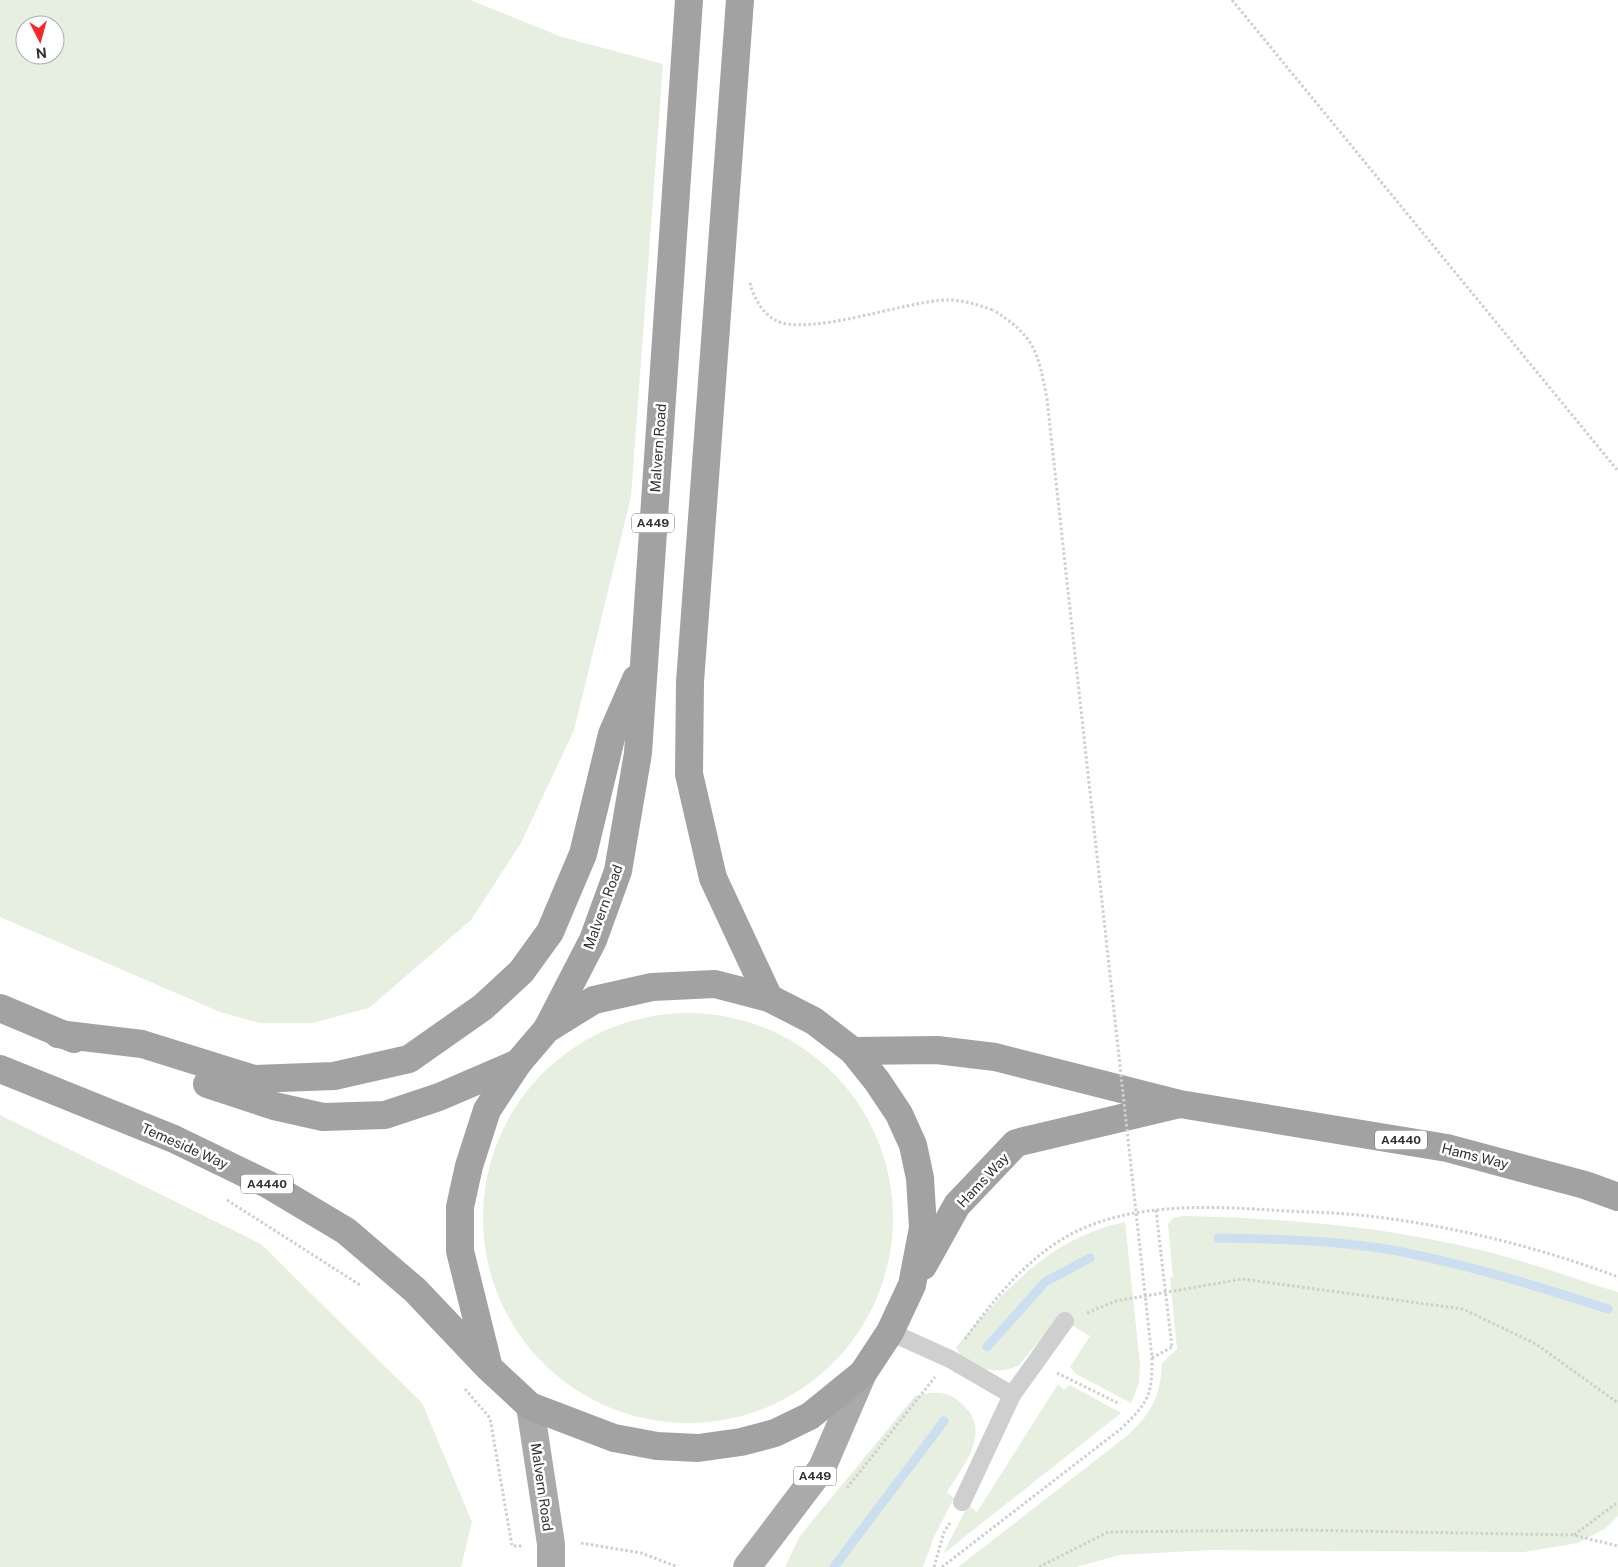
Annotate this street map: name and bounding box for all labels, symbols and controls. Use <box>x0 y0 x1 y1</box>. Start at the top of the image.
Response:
north arrow <box>15 15 65 65</box>
text: N <box>35 44 48 61</box>
street label: Malvern Road <box>647 403 669 493</box>
road number: A449 <box>632 514 674 532</box>
street label: Malvern Road <box>580 862 626 952</box>
street label: Temeside Way <box>139 1120 231 1172</box>
road number: A4440 <box>1375 1130 1427 1150</box>
street label: Hams Way <box>1440 1140 1511 1172</box>
street label: Hams Way <box>954 1149 1012 1210</box>
road number: A4440 <box>241 1174 293 1194</box>
street label: Malvern Road <box>528 1442 556 1532</box>
road number: A449 <box>794 1466 836 1485</box>

